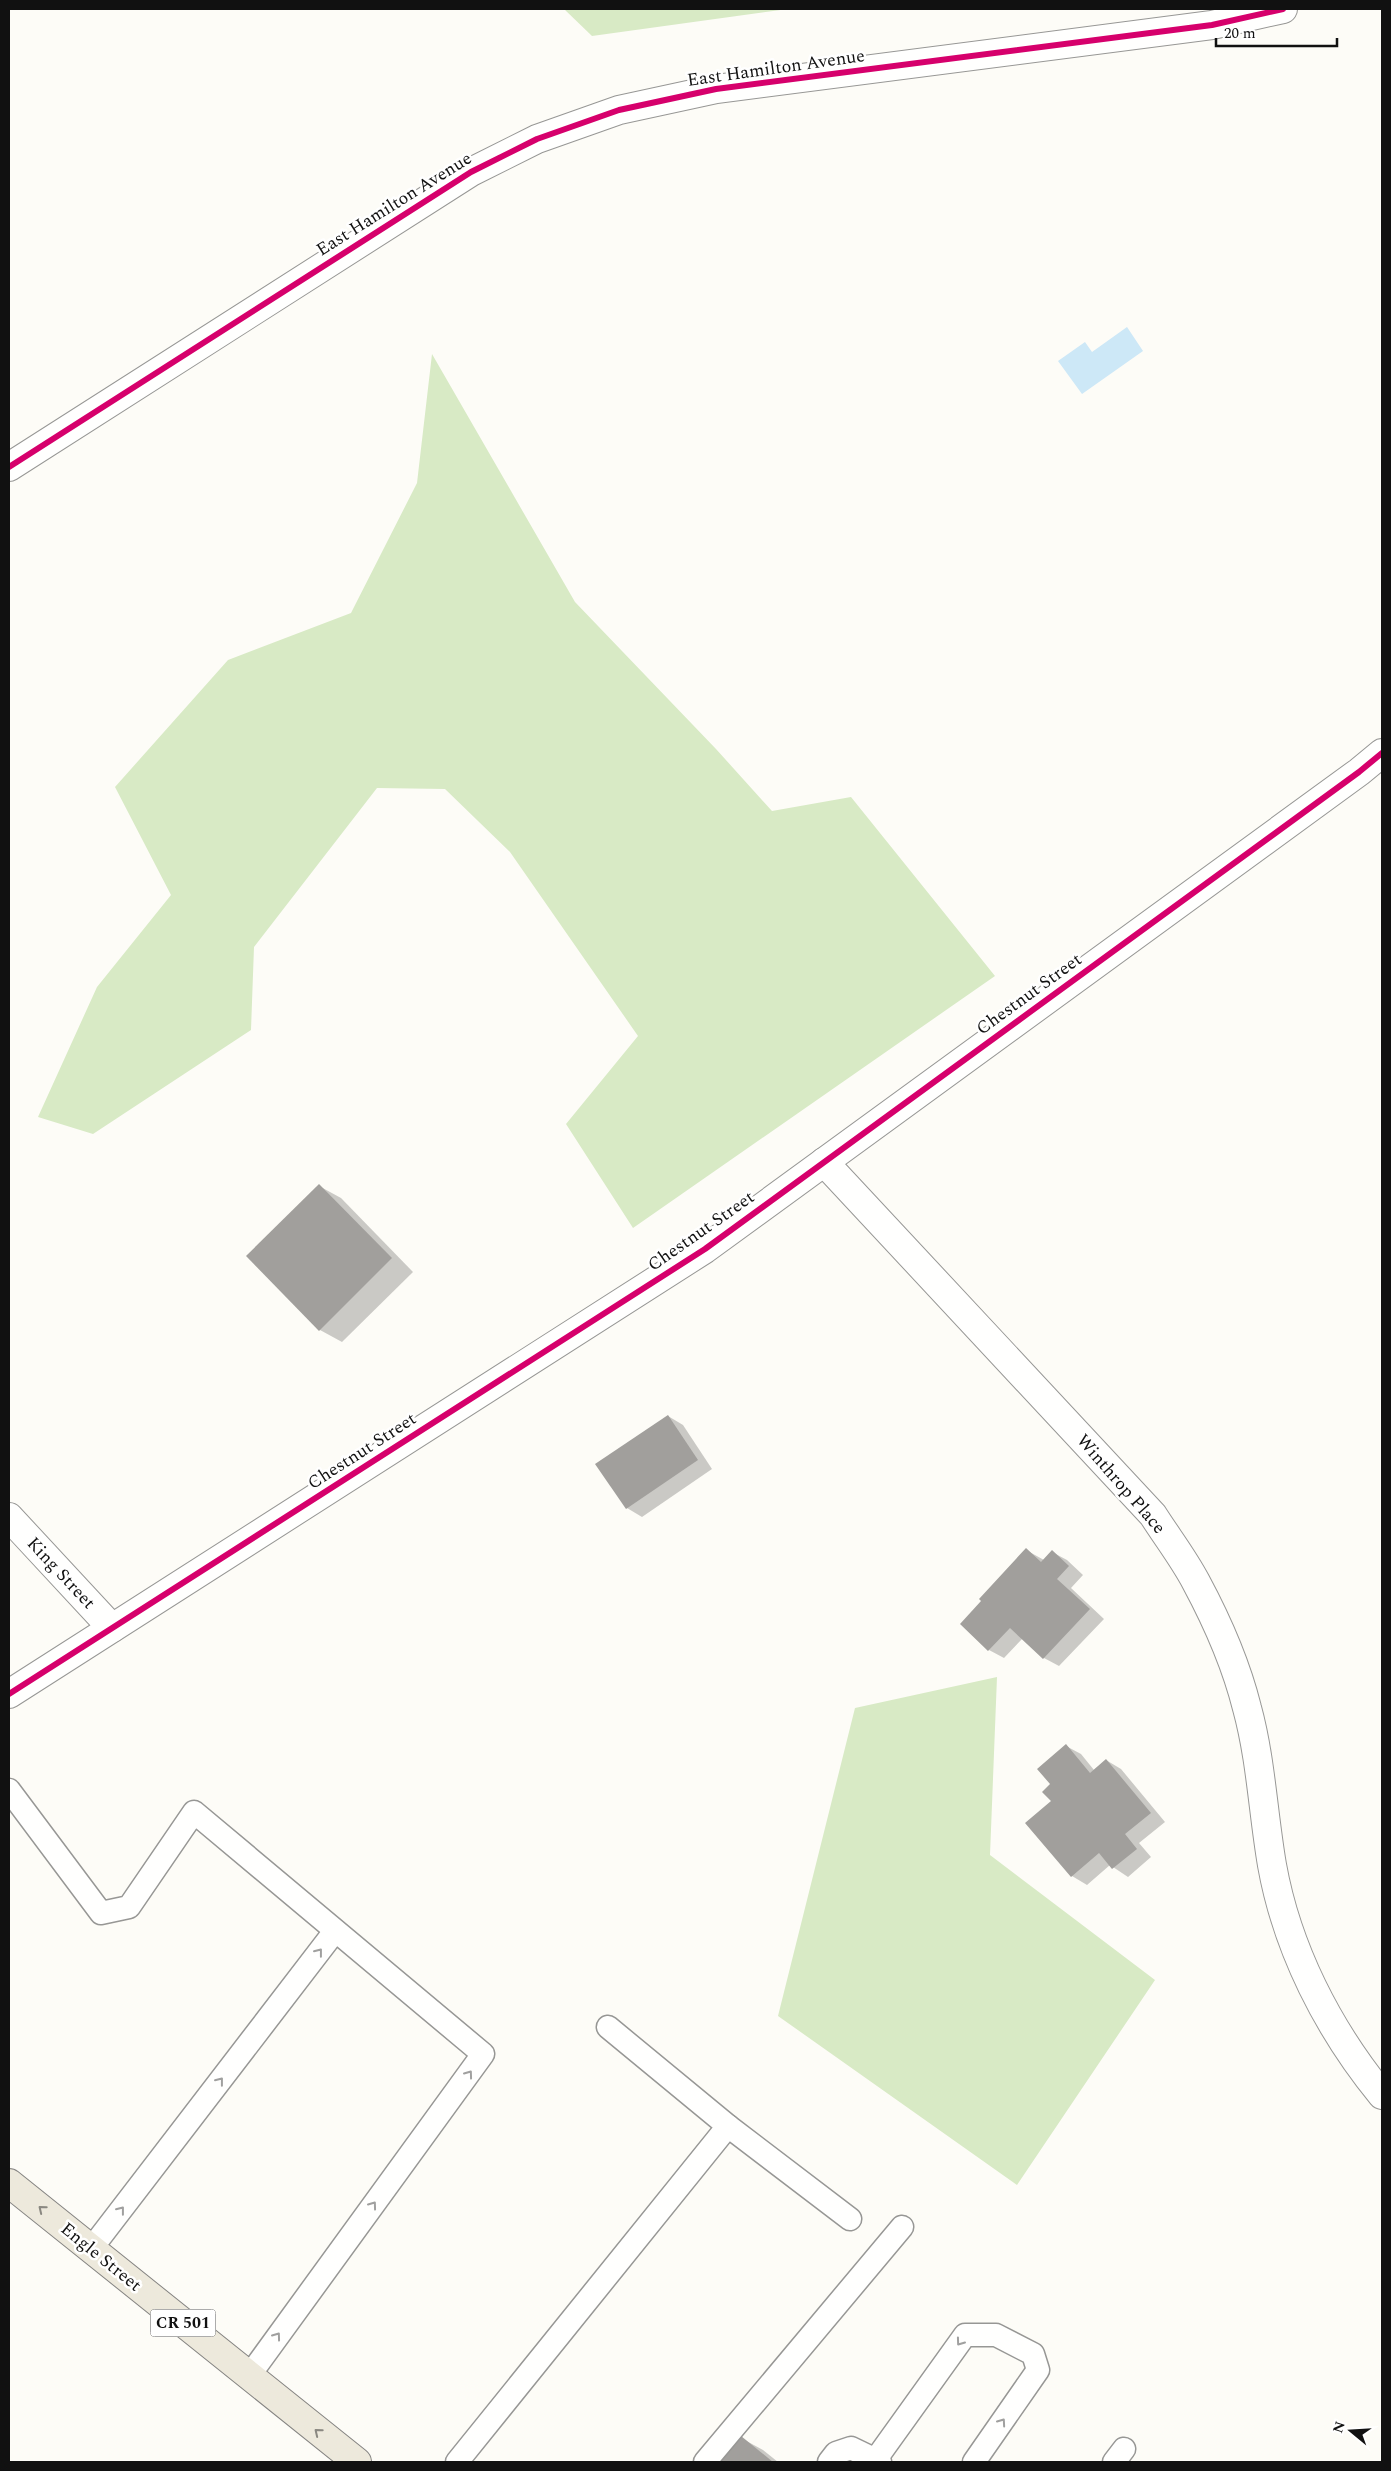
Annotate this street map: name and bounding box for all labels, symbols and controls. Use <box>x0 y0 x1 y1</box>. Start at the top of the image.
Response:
scale bar <box>1216 15 1337 47</box>
text: 20 m <box>1224 22 1256 45</box>
street label: East Hamilton Avenue <box>685 42 867 94</box>
street label: East Hamilton Avenue <box>311 145 477 263</box>
street label: Chestnut Street <box>970 946 1088 1042</box>
street label: Chestnut Street <box>642 1184 760 1278</box>
street label: Chestnut Street <box>302 1406 422 1496</box>
street label: Winthrop Place <box>1070 1428 1172 1540</box>
street label: King Street <box>20 1531 102 1615</box>
one-way arrow <box>313 1949 322 1958</box>
one-way arrow <box>463 2070 472 2080</box>
one-way arrow <box>214 2078 222 2087</box>
one-way arrow <box>367 2201 376 2211</box>
one-way arrow <box>39 2207 48 2215</box>
one-way arrow <box>115 2207 123 2216</box>
street label: Engle Street <box>55 2216 147 2298</box>
road number: CR 501 <box>150 2310 216 2336</box>
one-way arrow <box>271 2332 280 2342</box>
one-way arrow <box>957 2336 966 2346</box>
north arrow <box>1326 2406 1376 2456</box>
text: N <box>1327 2418 1351 2436</box>
one-way arrow <box>996 2419 1005 2428</box>
one-way arrow <box>315 2428 324 2437</box>

